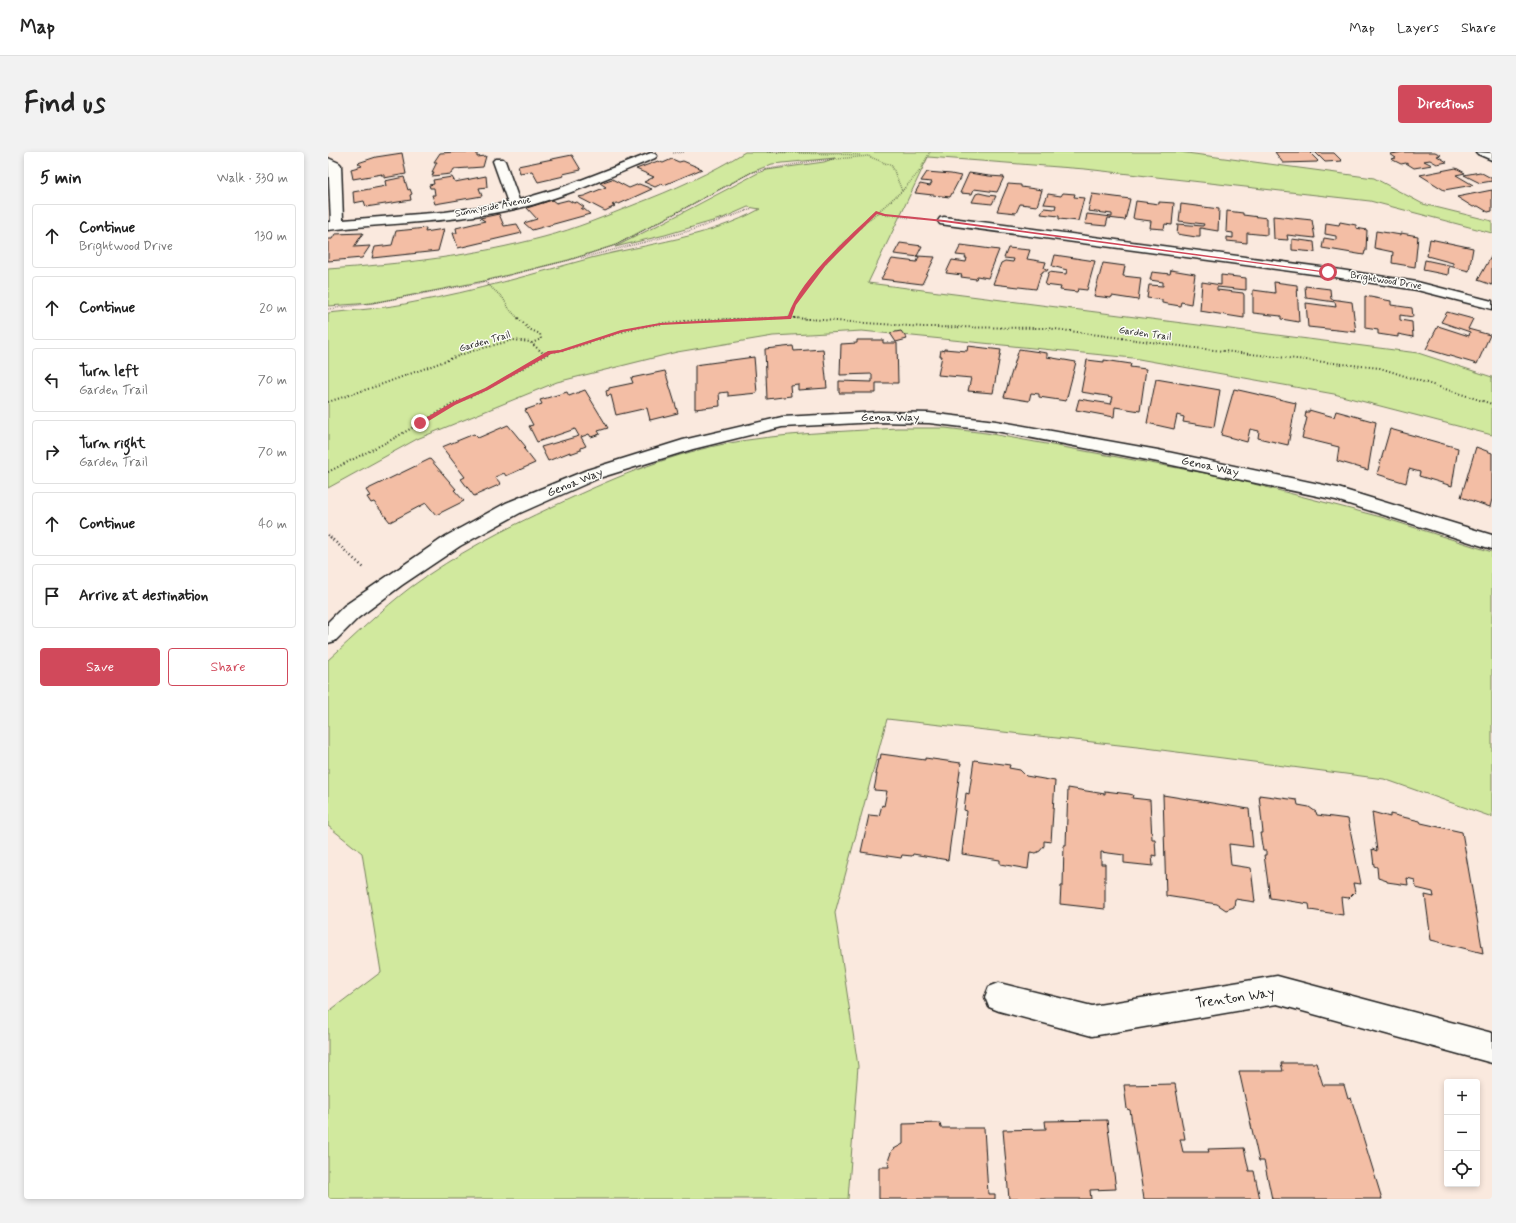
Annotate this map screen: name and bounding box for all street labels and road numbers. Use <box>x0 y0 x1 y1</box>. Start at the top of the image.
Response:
street label: Sunnyside Avenue <box>454 193 532 221</box>
street label: Brightwood Drive <box>1349 269 1423 294</box>
street label: Garden Trail <box>1118 324 1172 344</box>
street label: Garden Trail <box>458 328 512 356</box>
street label: Genoa Way <box>861 410 919 426</box>
street label: Genoa Way <box>1180 453 1240 481</box>
street label: Genoa Way <box>545 465 605 501</box>
street label: Trenton Way <box>1195 984 1275 1012</box>

